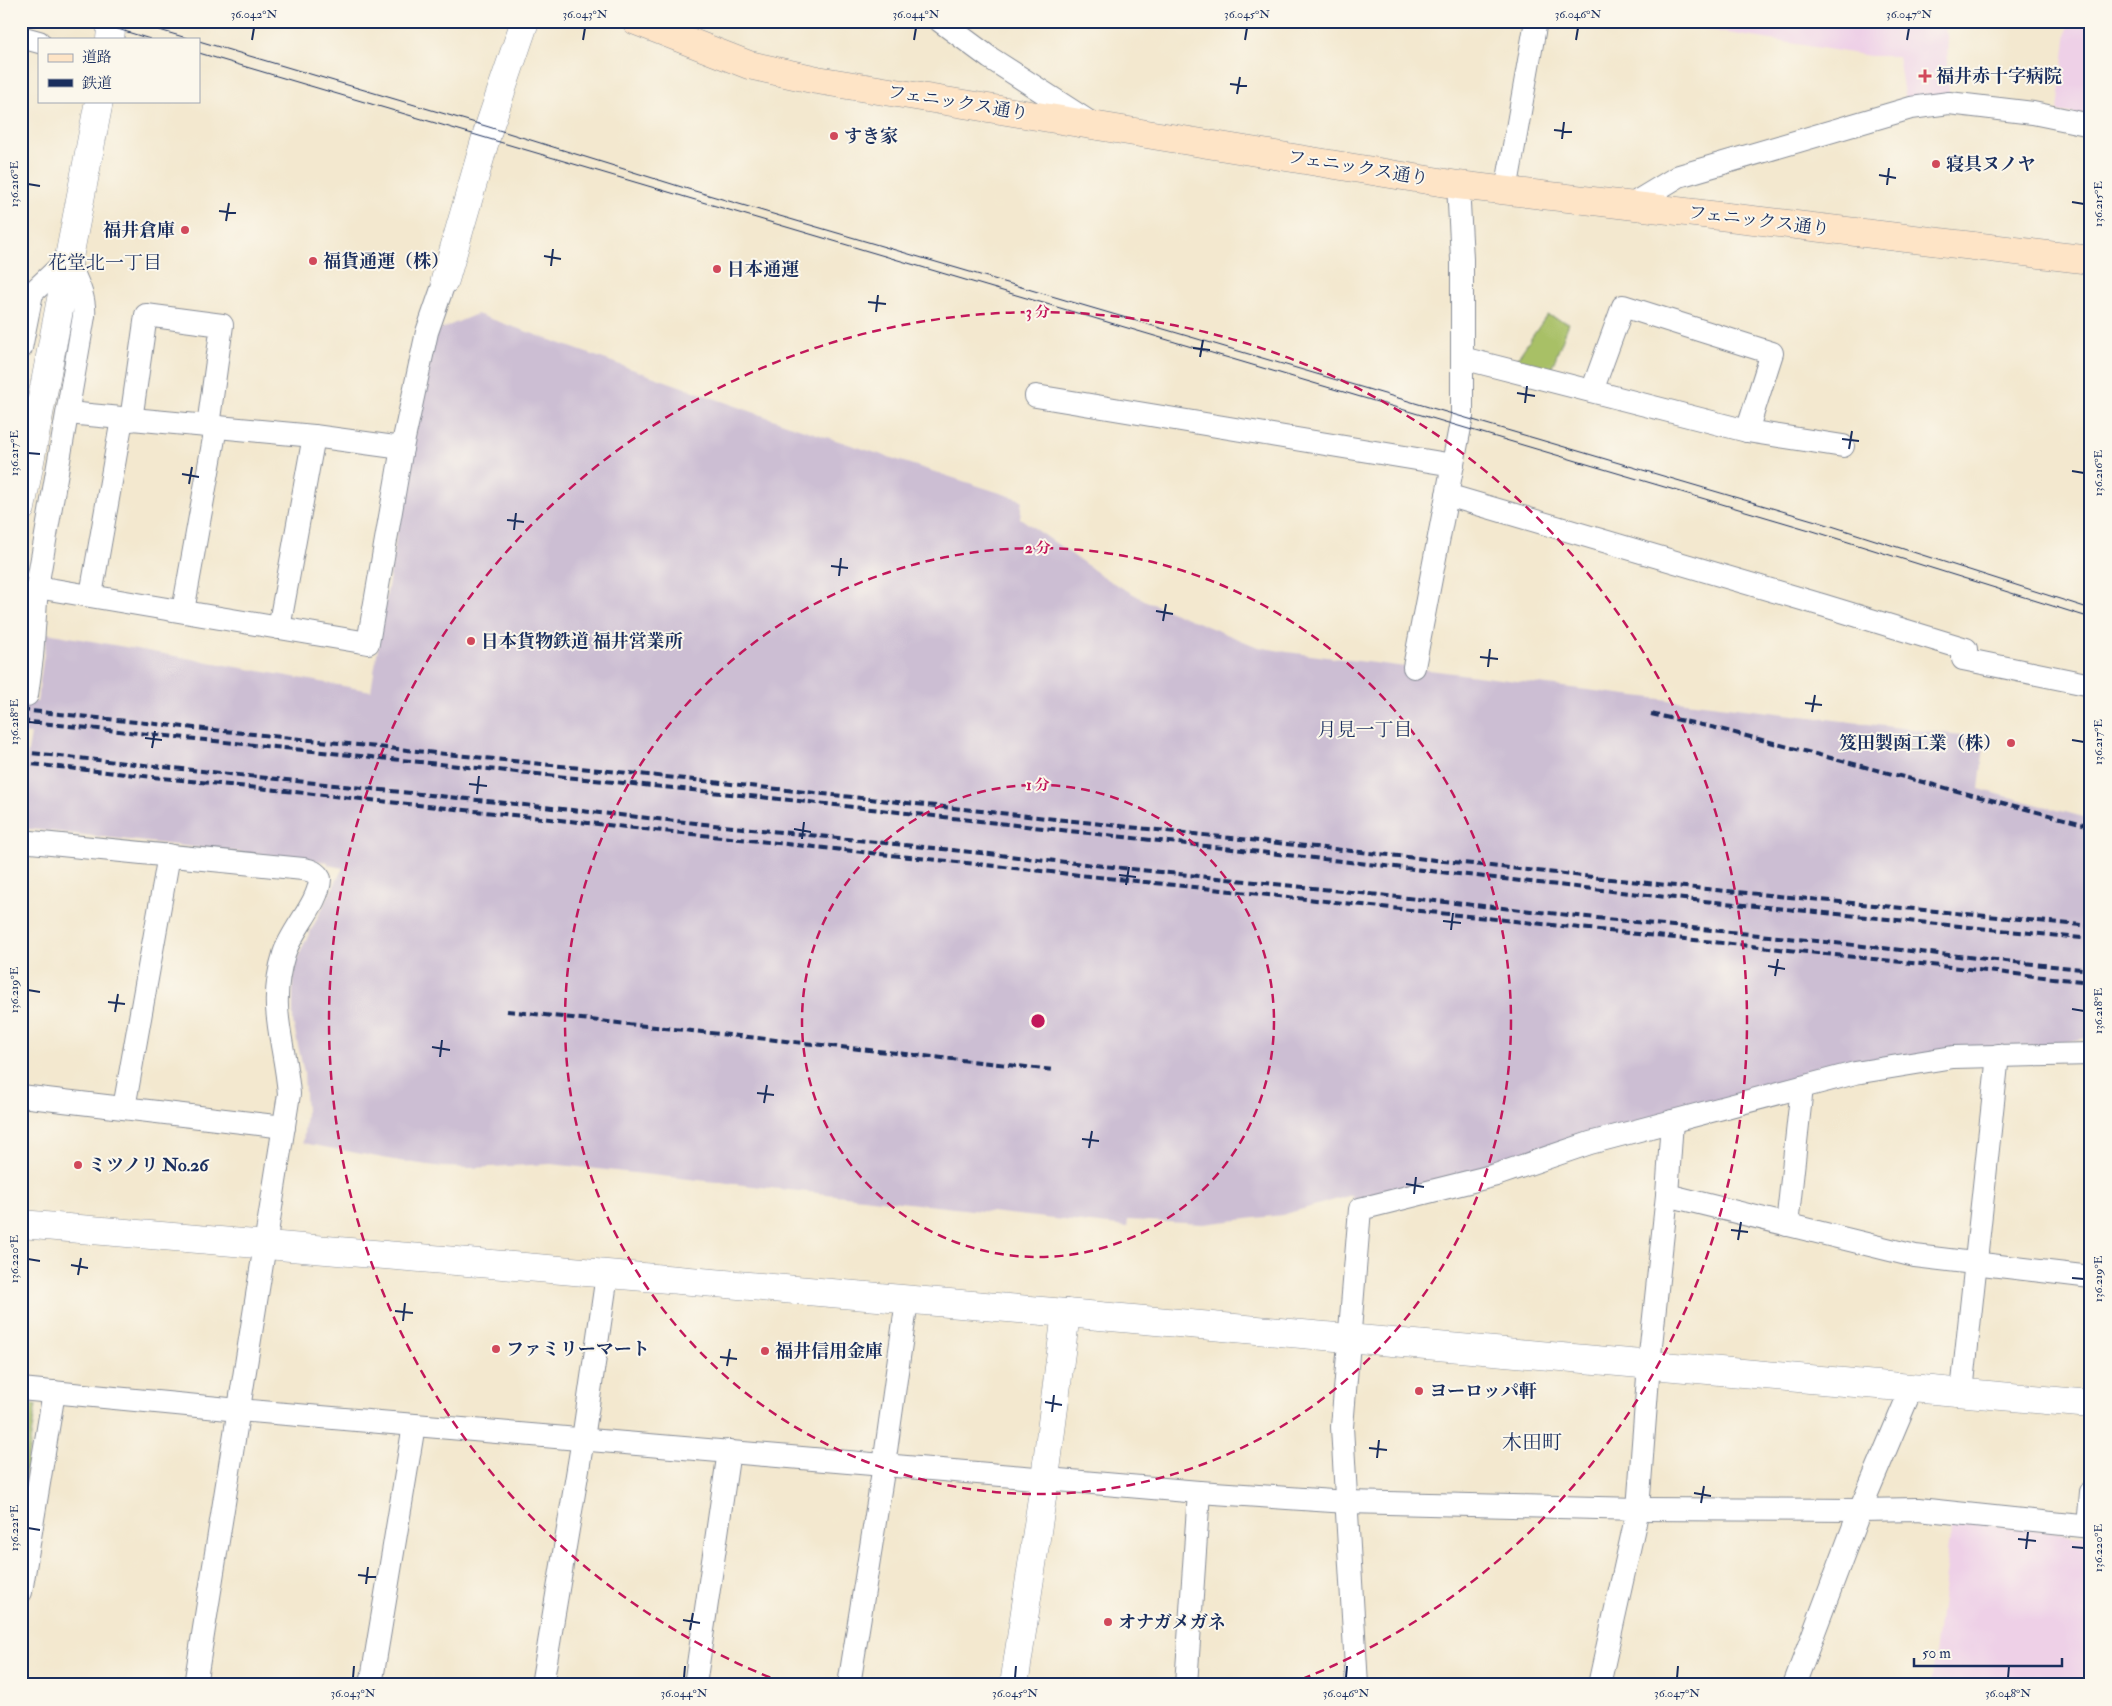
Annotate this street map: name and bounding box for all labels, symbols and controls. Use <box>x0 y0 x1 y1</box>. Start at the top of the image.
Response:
text: 36.042°N <box>231 7 278 22</box>
text: 36.043°N <box>562 7 608 22</box>
text: 36.044°N <box>892 7 940 22</box>
text: 36.045°N <box>1224 7 1270 22</box>
text: 36.046°N <box>1555 7 1602 22</box>
text: 36.047°N <box>1886 7 1932 22</box>
legend <box>38 38 200 102</box>
text: 道路 <box>82 48 112 67</box>
place label: 福井赤十字病院 <box>1936 65 2062 88</box>
marker: 福井赤十字病院 <box>1918 69 1932 83</box>
text: 鉄道 <box>82 74 112 93</box>
street label: フェニックス通り <box>886 81 1030 125</box>
place label: すき家 <box>844 125 898 148</box>
marker: すき家 <box>828 130 840 142</box>
street label: フェニックス通り <box>1286 146 1430 190</box>
place label: 寝具ヌノヤ <box>1946 153 2035 176</box>
marker: 寝具ヌノヤ <box>1930 158 1942 170</box>
text: 136.216°E <box>7 160 22 207</box>
text: 136.215°E <box>2091 181 2106 227</box>
street label: フェニックス通り <box>1687 201 1831 241</box>
place label: 福井倉庫 <box>103 219 175 242</box>
marker: 福井倉庫 <box>179 224 191 236</box>
place label: 福貨通運（株） <box>323 250 449 273</box>
district label: 花堂北一丁目 <box>48 251 162 275</box>
marker: 福貨通運（株） <box>307 255 319 267</box>
place label: 日本通運 <box>727 258 799 281</box>
marker: 日本通運 <box>711 263 723 275</box>
text: 3 分 <box>1026 303 1050 322</box>
text: 136.217°E <box>7 430 22 476</box>
text: 136.216°E <box>2091 449 2106 496</box>
text: 2 分 <box>1025 539 1051 558</box>
place label: 日本貨物鉄道 福井営業所 <box>481 630 683 653</box>
marker: 日本貨物鉄道 福井営業所 <box>465 635 477 647</box>
text: 136.218°E <box>7 699 22 745</box>
district label: 月見一丁目 <box>1317 718 1413 742</box>
text: 136.217°E <box>2091 719 2106 765</box>
place label: 笈田製函工業（株） <box>1839 732 2001 755</box>
marker: 笈田製函工業（株） <box>2005 737 2017 749</box>
text: 1 分 <box>1026 776 1050 795</box>
text: 136.219°E <box>7 966 22 1013</box>
text: 136.218°E <box>2091 988 2106 1034</box>
centre of rings <box>1029 1012 1047 1030</box>
place label: ミツノリ No.26 <box>88 1154 210 1177</box>
marker: ミツノリ No.26 <box>72 1159 84 1171</box>
text: 136.220°E <box>7 1234 22 1283</box>
text: 136.219°E <box>2091 1255 2106 1302</box>
place label: ファミリーマート <box>506 1338 650 1361</box>
place label: 福井信用金庫 <box>775 1340 883 1363</box>
marker: ファミリーマート <box>490 1343 502 1355</box>
marker: 福井信用金庫 <box>759 1345 771 1357</box>
place label: ヨーロッパ軒 <box>1429 1380 1537 1403</box>
marker: ヨーロッパ軒 <box>1413 1385 1425 1397</box>
district label: 木田町 <box>1502 1430 1562 1455</box>
text: 136.221°E <box>7 1504 22 1551</box>
text: 136.220°E <box>2091 1523 2106 1572</box>
place label: オナガメガネ <box>1118 1611 1226 1634</box>
marker: オナガメガネ <box>1102 1616 1114 1628</box>
scale bar <box>1914 1636 2062 1668</box>
text: 50 m <box>1922 1644 1951 1663</box>
text: 36.043°N <box>330 1686 376 1701</box>
text: 36.044°N <box>660 1686 708 1701</box>
text: 36.045°N <box>992 1686 1038 1701</box>
text: 36.046°N <box>1323 1686 1370 1701</box>
text: 36.047°N <box>1654 1686 1700 1701</box>
text: 36.048°N <box>1985 1686 2031 1701</box>

